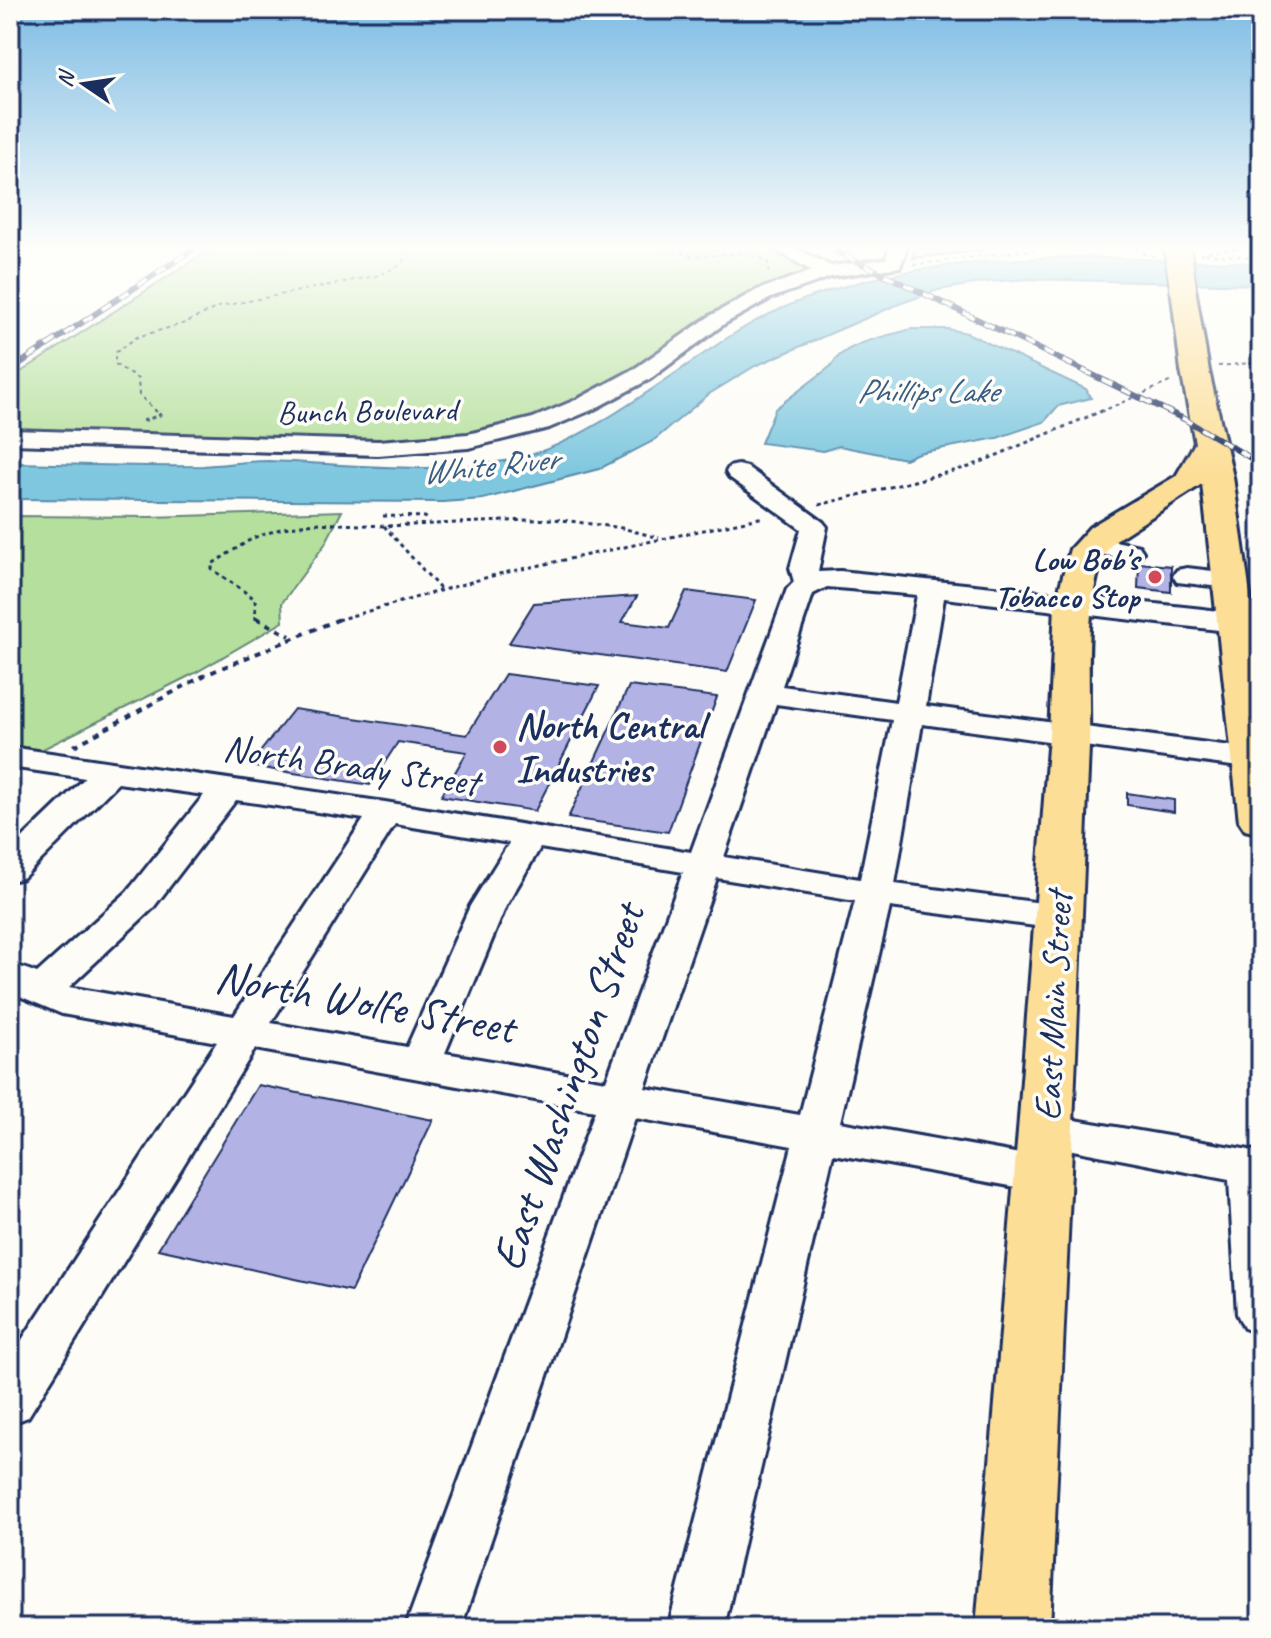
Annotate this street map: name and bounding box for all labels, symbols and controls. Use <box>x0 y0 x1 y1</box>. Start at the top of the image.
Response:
north arrow <box>44 44 124 124</box>
text: N <box>50 67 81 90</box>
water label: Phillips Lake <box>857 369 1002 412</box>
street label: Bunch Boulevard <box>277 389 461 433</box>
water label: White River <box>420 436 566 493</box>
place label: Low Bob's Tobacco Stop <box>994 539 1142 617</box>
marker: Low Bob's Tobacco Stop <box>1146 568 1164 586</box>
place label: North Central Industries <box>516 702 711 793</box>
street label: North Brady Street <box>221 724 487 807</box>
marker: North Central Industries <box>491 738 509 756</box>
street label: East Main Street <box>1024 885 1083 1122</box>
street label: East Washington Street <box>478 893 659 1278</box>
street label: North Wolfe Street <box>211 947 523 1057</box>

